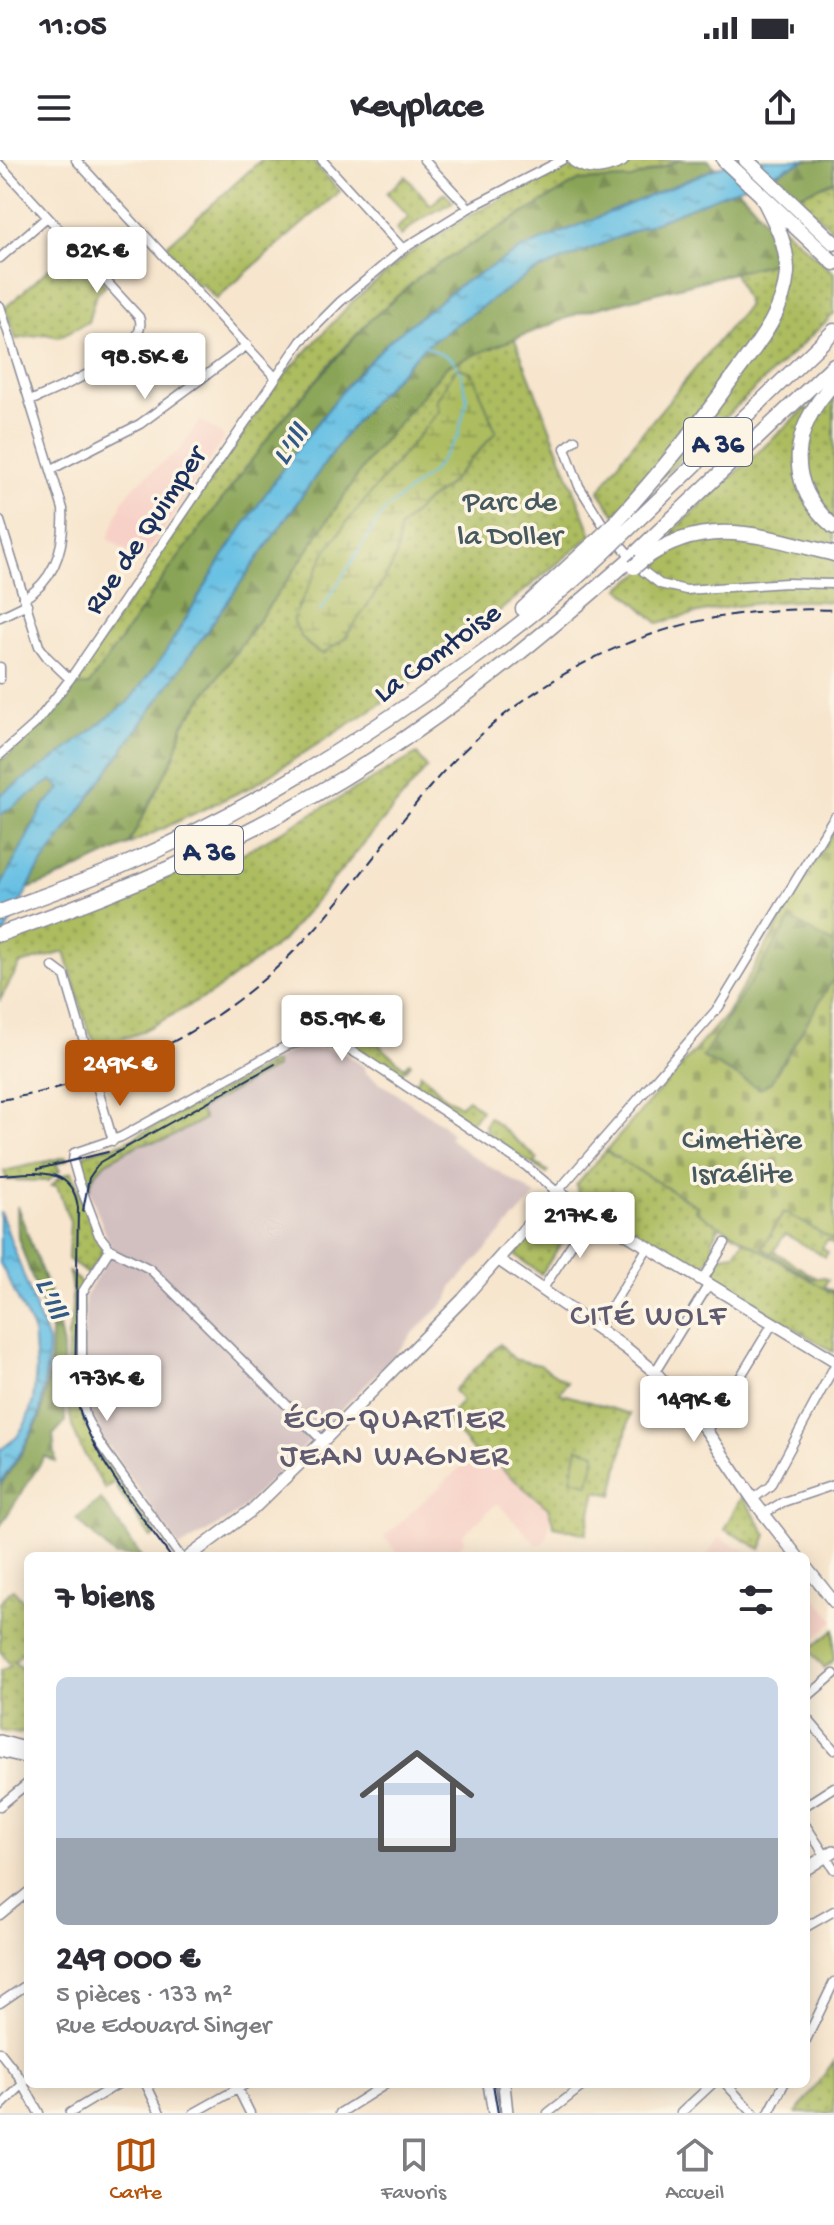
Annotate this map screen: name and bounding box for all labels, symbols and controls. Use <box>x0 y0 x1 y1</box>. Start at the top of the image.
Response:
text: 11:05 <box>40 11 106 46</box>
icon: menu <box>32 86 76 130</box>
icon: share <box>758 86 802 130</box>
text: Keyplace <box>351 87 483 130</box>
pin: 82K € <box>41 227 153 295</box>
text: 82K € <box>66 237 128 268</box>
pin: 98.5K € <box>71 333 219 401</box>
text: 98.5K € <box>102 343 188 374</box>
water label: L'Ill <box>264 416 321 474</box>
road number: A 36 <box>684 418 752 466</box>
street label: Rue de Quimper <box>78 439 217 622</box>
park label: Parc de la Doller <box>458 487 565 556</box>
street label: La Comtoise <box>368 596 510 713</box>
road number: A 36 <box>175 826 243 874</box>
pin: 85.9K € <box>268 995 416 1063</box>
text: 85.9K € <box>299 1005 385 1036</box>
pin: 249K € <box>55 1040 185 1108</box>
text: 249K € <box>83 1050 157 1081</box>
park label: Cimetière Israélite <box>682 1125 802 1194</box>
pin: 217K € <box>515 1192 645 1260</box>
text: 217K € <box>544 1202 616 1233</box>
water label: L'Ill <box>24 1273 75 1327</box>
district label: CITÉ WOLF <box>570 1299 728 1337</box>
pin: 173K € <box>42 1355 172 1423</box>
text: 173K € <box>70 1365 144 1396</box>
pin: 149K € <box>629 1376 759 1444</box>
text: 149K € <box>658 1386 730 1417</box>
district label: ÉCO-QUARTIER JEAN WAGNER <box>280 1402 510 1477</box>
icon: filters <box>734 1578 778 1622</box>
text: 7 biens <box>56 1580 153 1620</box>
icon: home <box>345 1729 489 1873</box>
text: 249 000 € <box>56 1941 200 1981</box>
text: 5 pièces · 133 m² <box>56 1981 232 2012</box>
text: Rue Edouard Singer <box>56 2012 271 2043</box>
tab: Carte <box>110 2133 162 2207</box>
tab: Favoris <box>381 2133 446 2207</box>
tab: Accueil <box>665 2133 724 2207</box>

